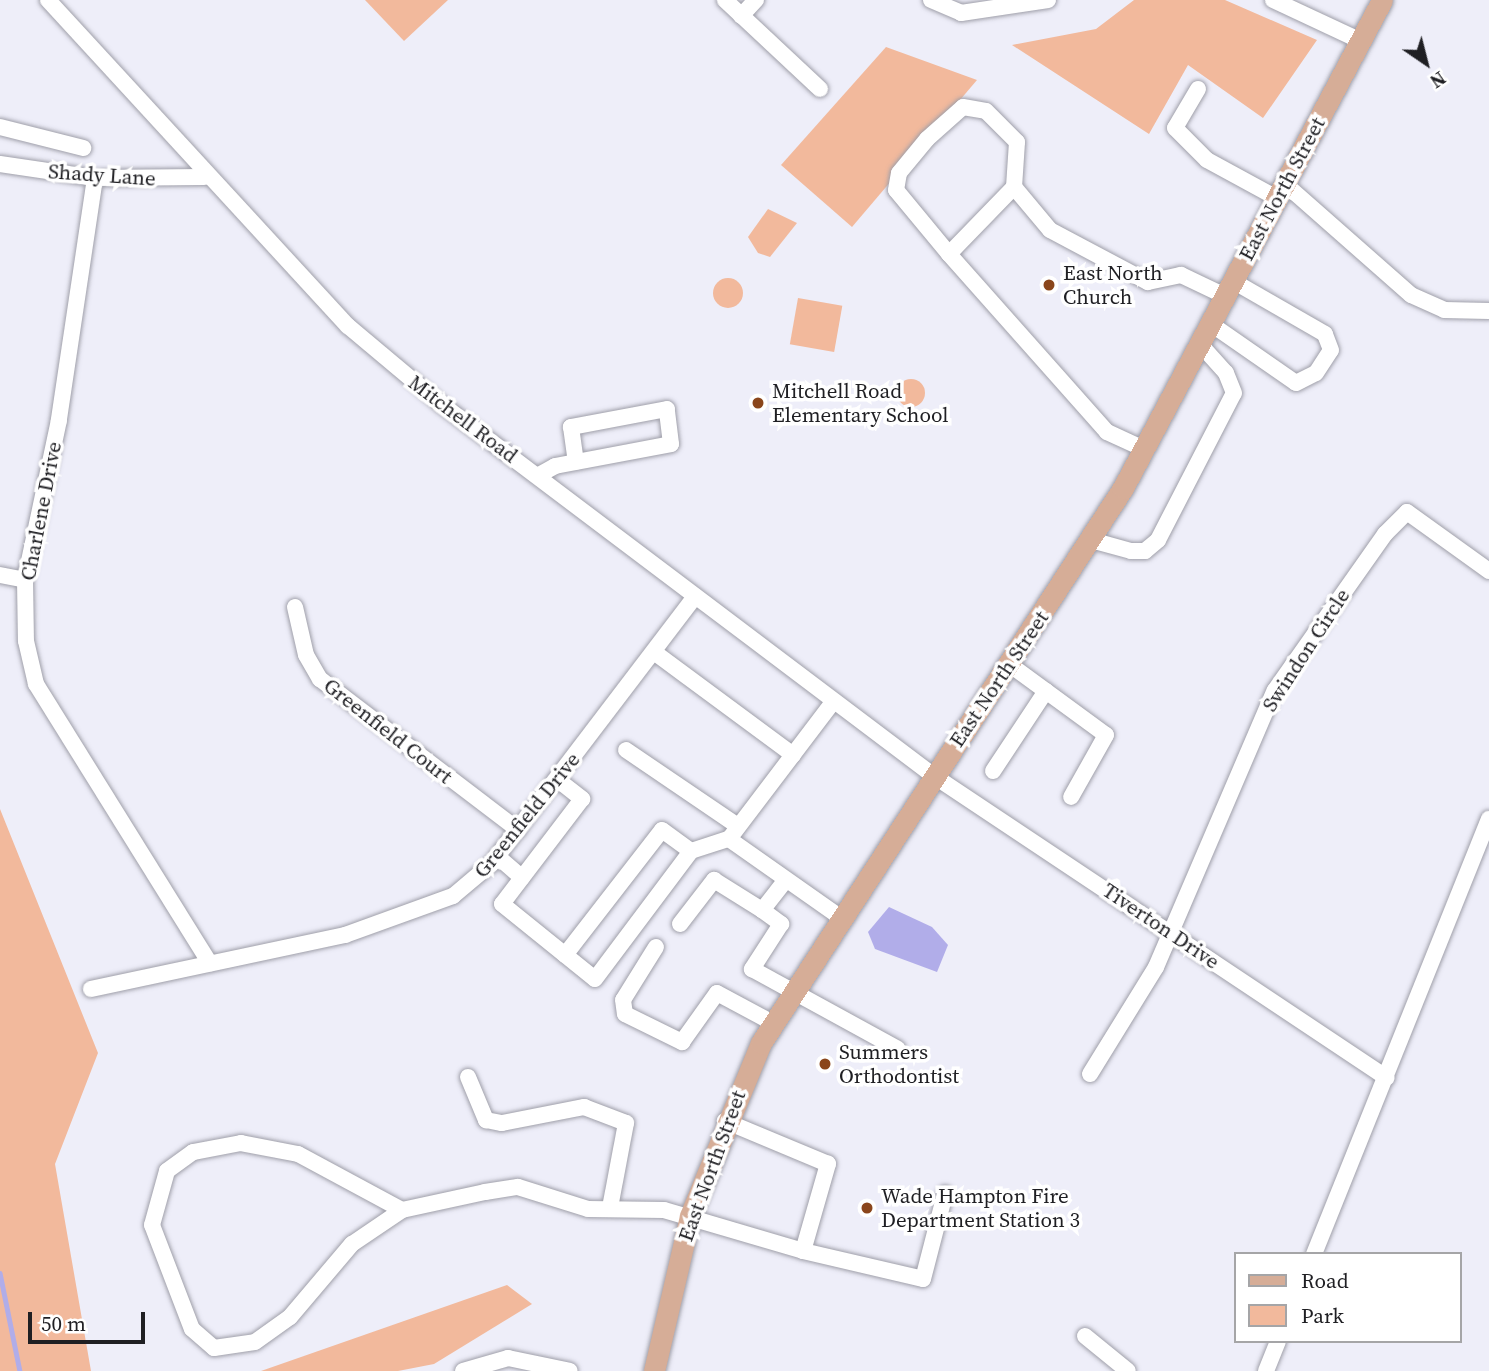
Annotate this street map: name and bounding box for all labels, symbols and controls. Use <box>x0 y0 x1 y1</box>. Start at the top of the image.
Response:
north arrow <box>1391 28 1461 98</box>
text: N <box>1425 66 1451 95</box>
street label: East North Street <box>1234 113 1330 265</box>
street label: Shady Lane <box>47 159 157 191</box>
place label: East North Church <box>1063 260 1163 310</box>
marker: East North Church <box>1041 277 1057 293</box>
street label: Mitchell Road <box>403 370 523 468</box>
place label: Mitchell Road Elementary School <box>772 378 949 428</box>
marker: Mitchell Road Elementary School <box>750 395 766 411</box>
street label: Charlene Drive <box>15 439 67 583</box>
street label: Swindon Circle <box>1257 584 1355 716</box>
street label: East North Street <box>944 606 1054 752</box>
street label: Greenfield Court <box>319 673 457 789</box>
street label: Greenfield Drive <box>469 747 585 883</box>
street label: Tiverton Drive <box>1098 878 1224 974</box>
place label: Summers Orthodontist <box>839 1039 959 1089</box>
marker: Summers Orthodontist <box>817 1056 833 1072</box>
street label: East North Street <box>673 1087 751 1245</box>
place label: Wade Hampton Fire Department Station 3 <box>881 1183 1080 1233</box>
marker: Wade Hampton Fire Department Station 3 <box>859 1200 875 1216</box>
legend <box>1234 1252 1461 1343</box>
text: Road <box>1301 1266 1349 1295</box>
scale bar <box>32 1298 149 1342</box>
text: Park <box>1301 1301 1344 1330</box>
text: 50 m <box>41 1309 86 1338</box>

